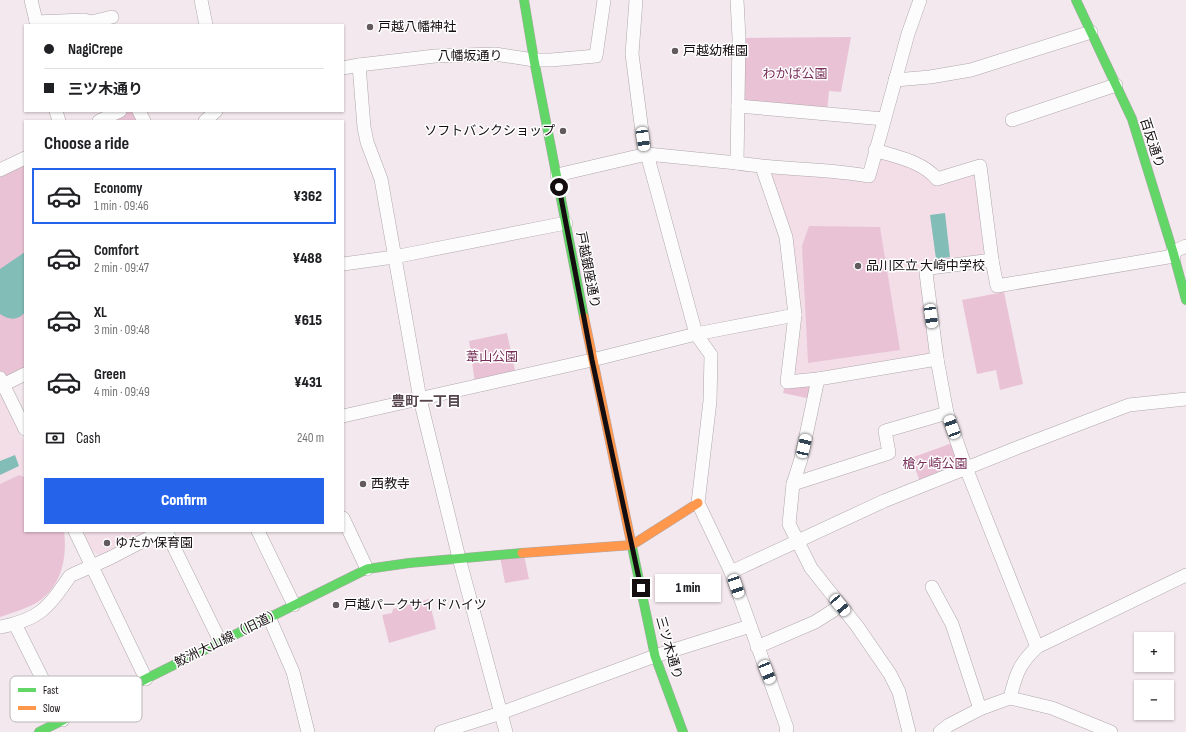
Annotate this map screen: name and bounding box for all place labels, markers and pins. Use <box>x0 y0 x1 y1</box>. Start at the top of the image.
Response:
place label: 戸越八幡神社 <box>378 19 456 35</box>
marker: 戸越八幡神社 <box>365 22 375 32</box>
place label: 戸越幼稚園 <box>683 43 748 59</box>
marker: 戸越幼稚園 <box>670 46 680 56</box>
place label: ソフトバンクショップ <box>424 123 555 139</box>
marker: ソフトバンクショップ <box>558 126 568 136</box>
place label: 品川区立 大崎中学校 <box>866 258 985 274</box>
marker: 品川区立 大崎中学校 <box>853 261 863 271</box>
place label: 西教寺 <box>371 476 410 492</box>
marker: 西教寺 <box>358 479 368 489</box>
place label: ゆたか保育園 <box>115 535 193 551</box>
marker: ゆたか保育園 <box>102 538 112 548</box>
place label: 戸越パークサイドハイツ <box>344 597 487 613</box>
marker: 戸越パークサイドハイツ <box>331 600 341 610</box>

